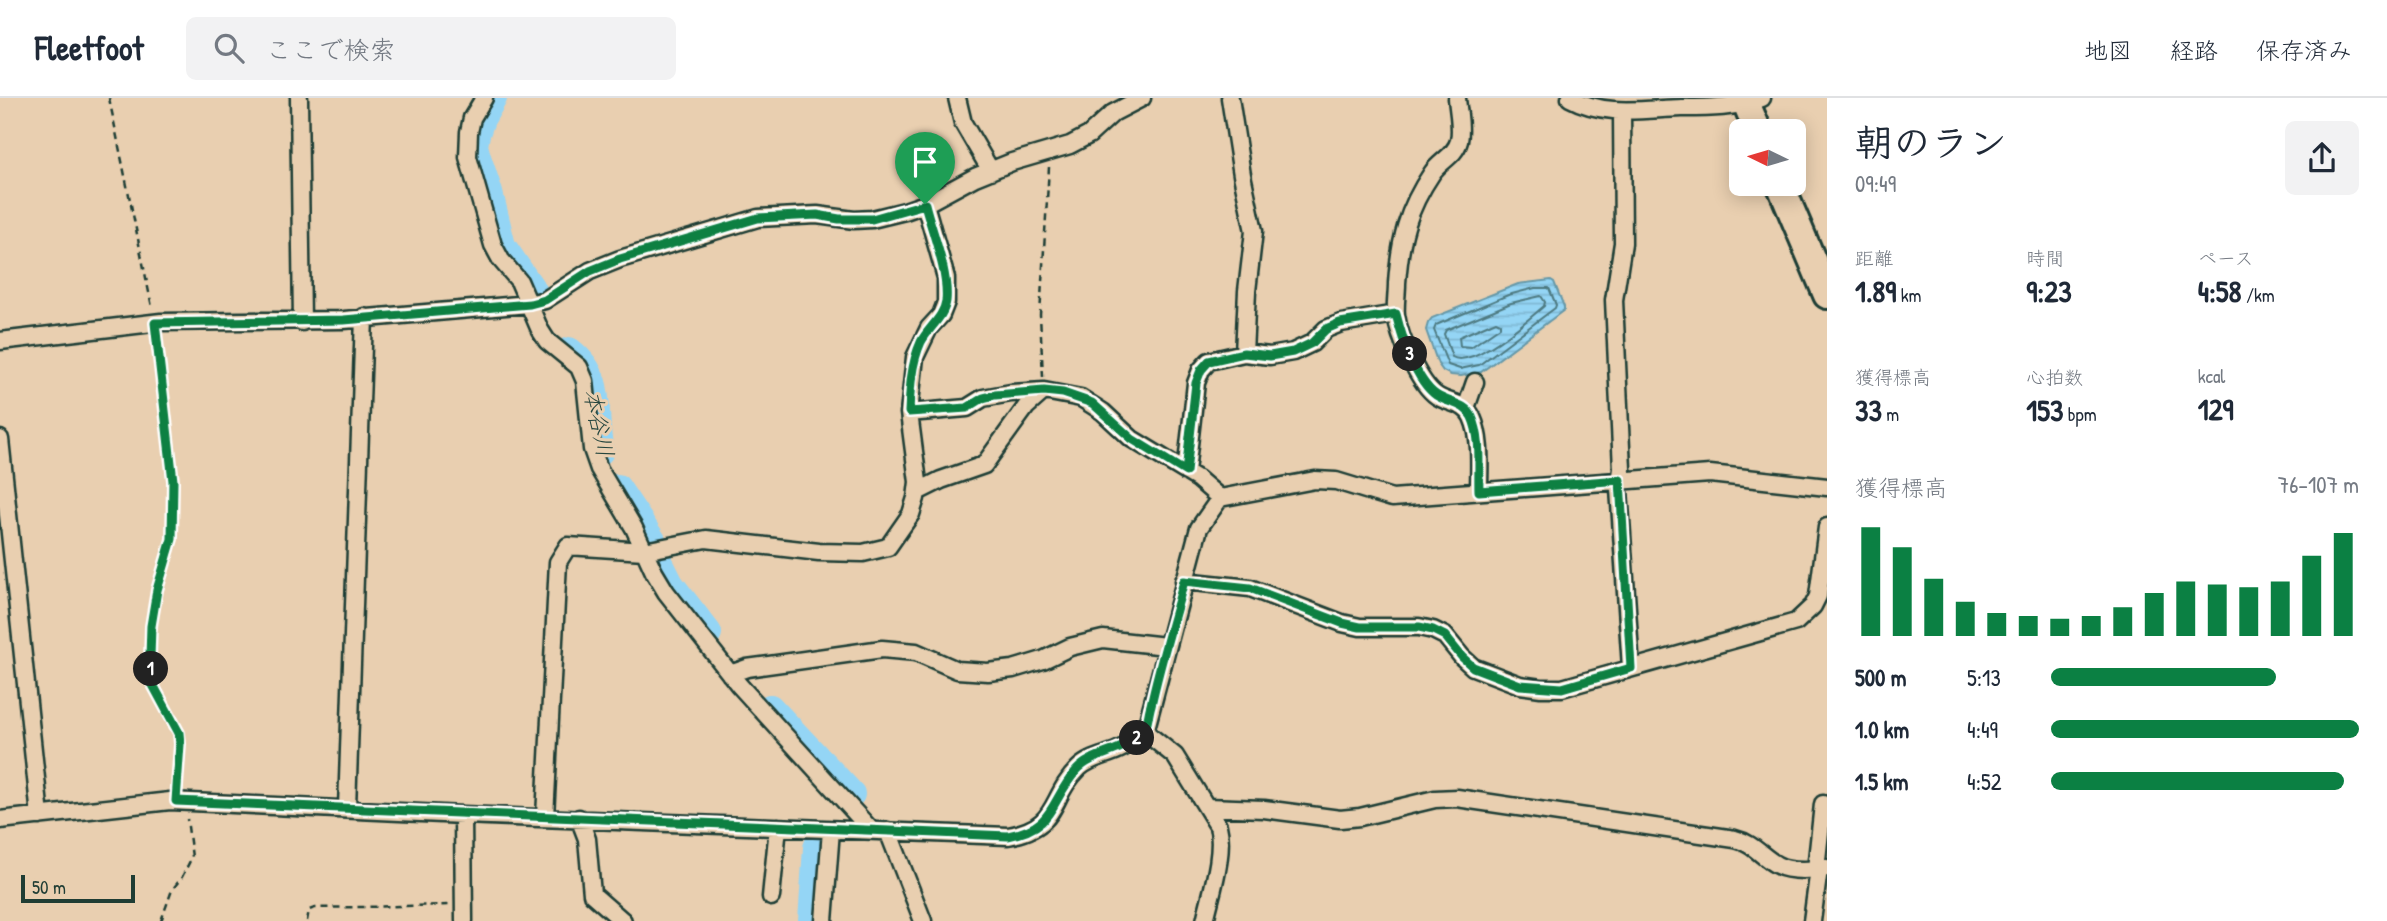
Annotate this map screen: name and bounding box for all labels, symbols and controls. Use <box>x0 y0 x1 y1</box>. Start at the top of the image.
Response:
search box <box>186 17 676 80</box>
text: Fleetfoot <box>35 26 144 70</box>
icon: search <box>210 29 248 67</box>
text: ここで検索 <box>266 32 396 67</box>
text: 地図 <box>2084 34 2132 66</box>
text: 経路 <box>2170 34 2218 66</box>
text: 保存済み <box>2256 34 2352 66</box>
text: 朝のラン <box>1855 116 2007 168</box>
north arrow <box>1729 119 1806 196</box>
map controls <box>1729 119 1806 196</box>
button: share <box>2285 121 2359 195</box>
pin <box>895 132 955 204</box>
icon: arrive <box>906 143 944 181</box>
text: 09:49 <box>1855 168 1896 199</box>
text: 距離 <box>1855 245 1893 271</box>
text: 時間 <box>2026 245 2064 271</box>
text: ペース <box>2198 245 2254 271</box>
text: 1.89 <box>1855 271 1896 311</box>
text: 9:23 <box>2026 271 2072 311</box>
text: 4:58 <box>2198 271 2242 311</box>
text: km <box>1896 282 1922 308</box>
text: /km <box>2242 282 2275 308</box>
pin: 3 <box>1392 336 1428 372</box>
text: 3 <box>1405 340 1414 366</box>
text: kcal <box>2198 363 2225 389</box>
text: 獲得標高 <box>1855 364 1931 390</box>
text: 心拍数 <box>2026 364 2083 390</box>
water label: 本谷川 <box>577 386 622 460</box>
text: 129 <box>2198 389 2234 429</box>
text: 33 <box>1855 390 1882 430</box>
text: 153 <box>2026 390 2063 430</box>
text: m <box>1882 401 1899 427</box>
text: bpm <box>2063 401 2097 427</box>
text: 76–107 m <box>2278 469 2359 500</box>
text: 獲得標高 <box>1855 472 1947 503</box>
pin: 1 <box>134 652 168 686</box>
text: 1 <box>147 655 154 681</box>
text: 500 m <box>1855 662 1906 693</box>
text: 5:13 <box>1967 662 2001 693</box>
text: 1.0 km <box>1855 714 1909 745</box>
text: 4:49 <box>1967 714 1998 745</box>
pin: 2 <box>1120 720 1154 756</box>
text: 2 <box>1132 724 1141 750</box>
text: 1.5 km <box>1855 766 1908 797</box>
text: 4:52 <box>1967 766 2001 797</box>
scale bar <box>21 872 135 904</box>
text: 50 m <box>32 874 66 900</box>

